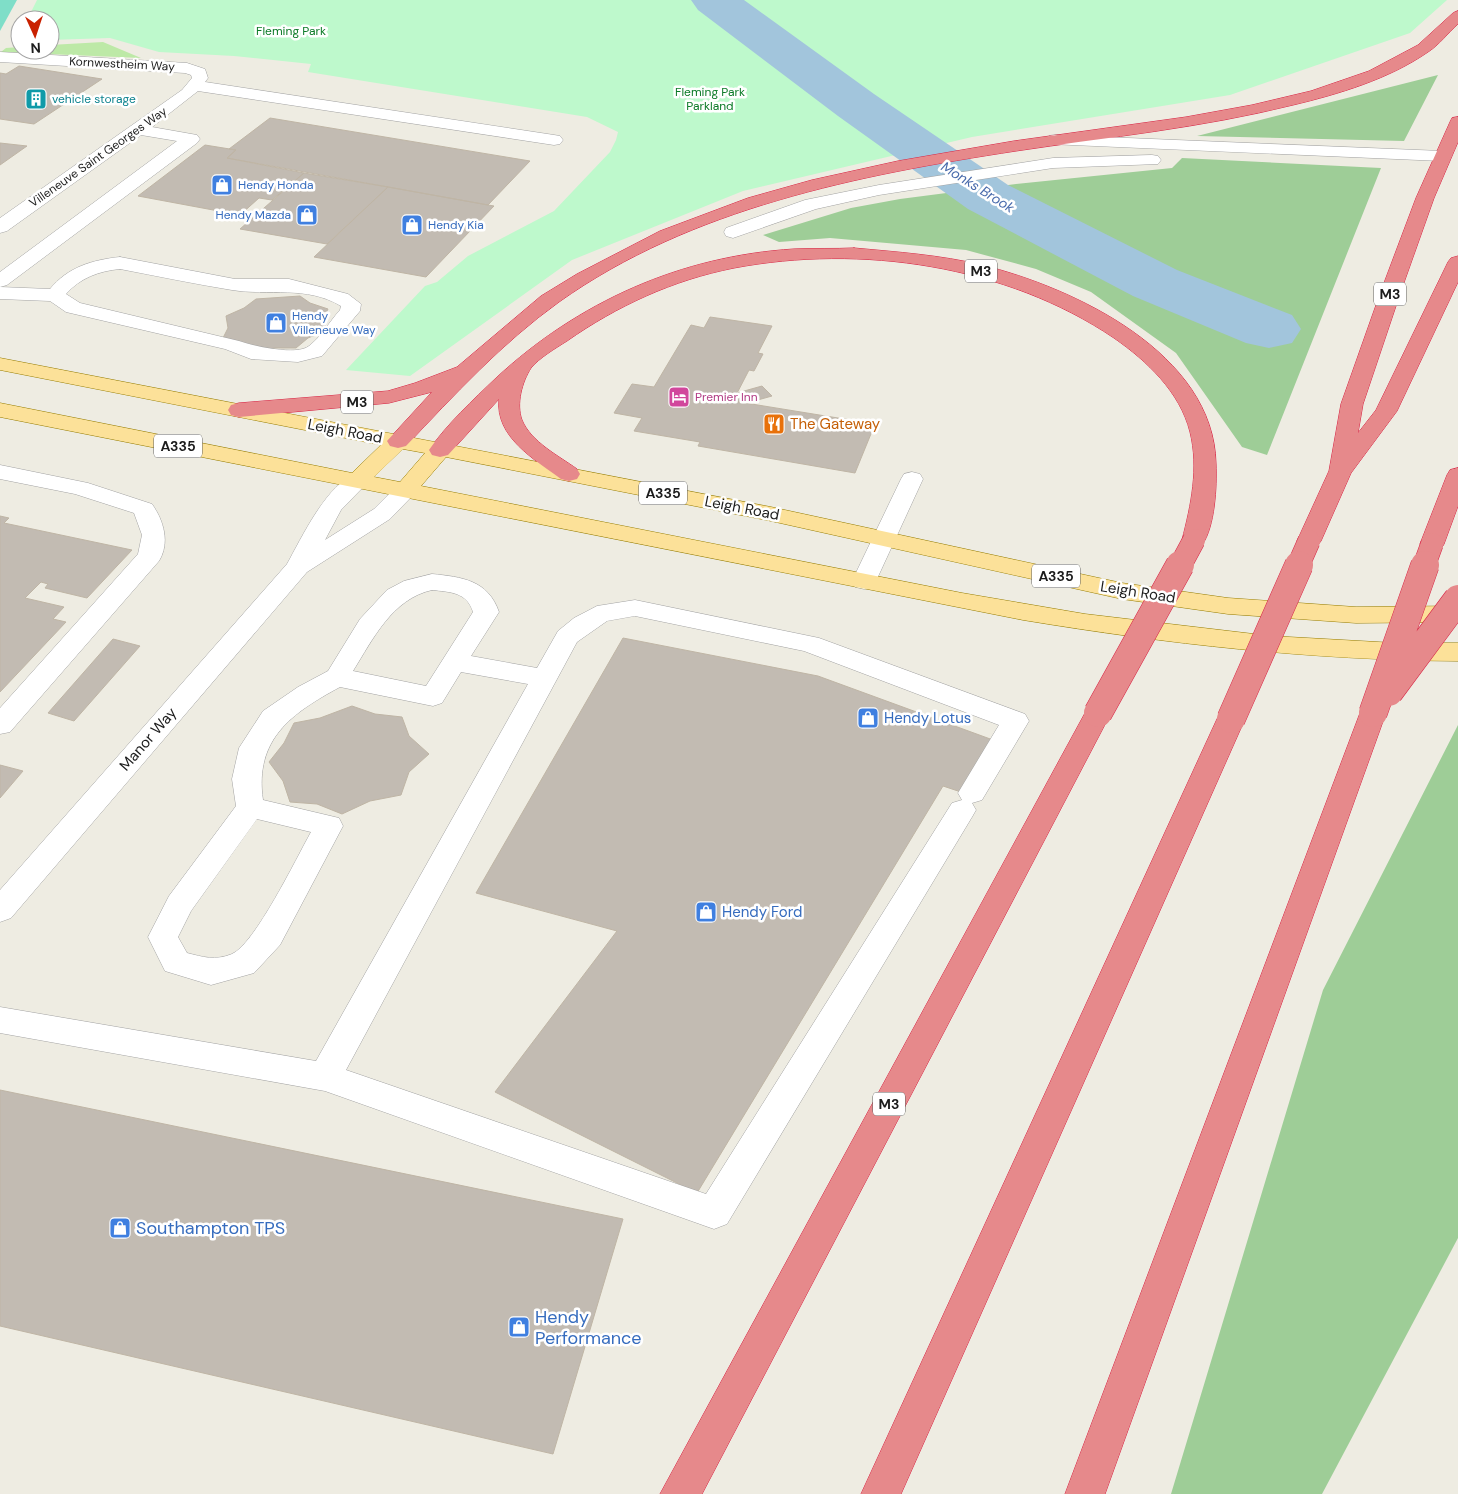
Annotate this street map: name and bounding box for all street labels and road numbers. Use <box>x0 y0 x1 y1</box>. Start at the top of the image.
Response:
street label: Kornwestheim Way <box>69 53 176 75</box>
street label: Villeneuve Saint Georges Way <box>26 103 170 211</box>
road number: M3 <box>965 260 997 282</box>
road number: M3 <box>1374 282 1406 306</box>
road number: M3 <box>341 391 373 414</box>
street label: Leigh Road <box>306 414 384 448</box>
road number: A335 <box>154 434 202 458</box>
road number: A335 <box>639 482 687 504</box>
street label: Leigh Road <box>703 491 781 525</box>
road number: A335 <box>1032 564 1080 588</box>
street label: Leigh Road <box>1099 576 1177 608</box>
street label: Manor Way <box>115 703 182 775</box>
road number: M3 <box>873 1092 905 1116</box>

